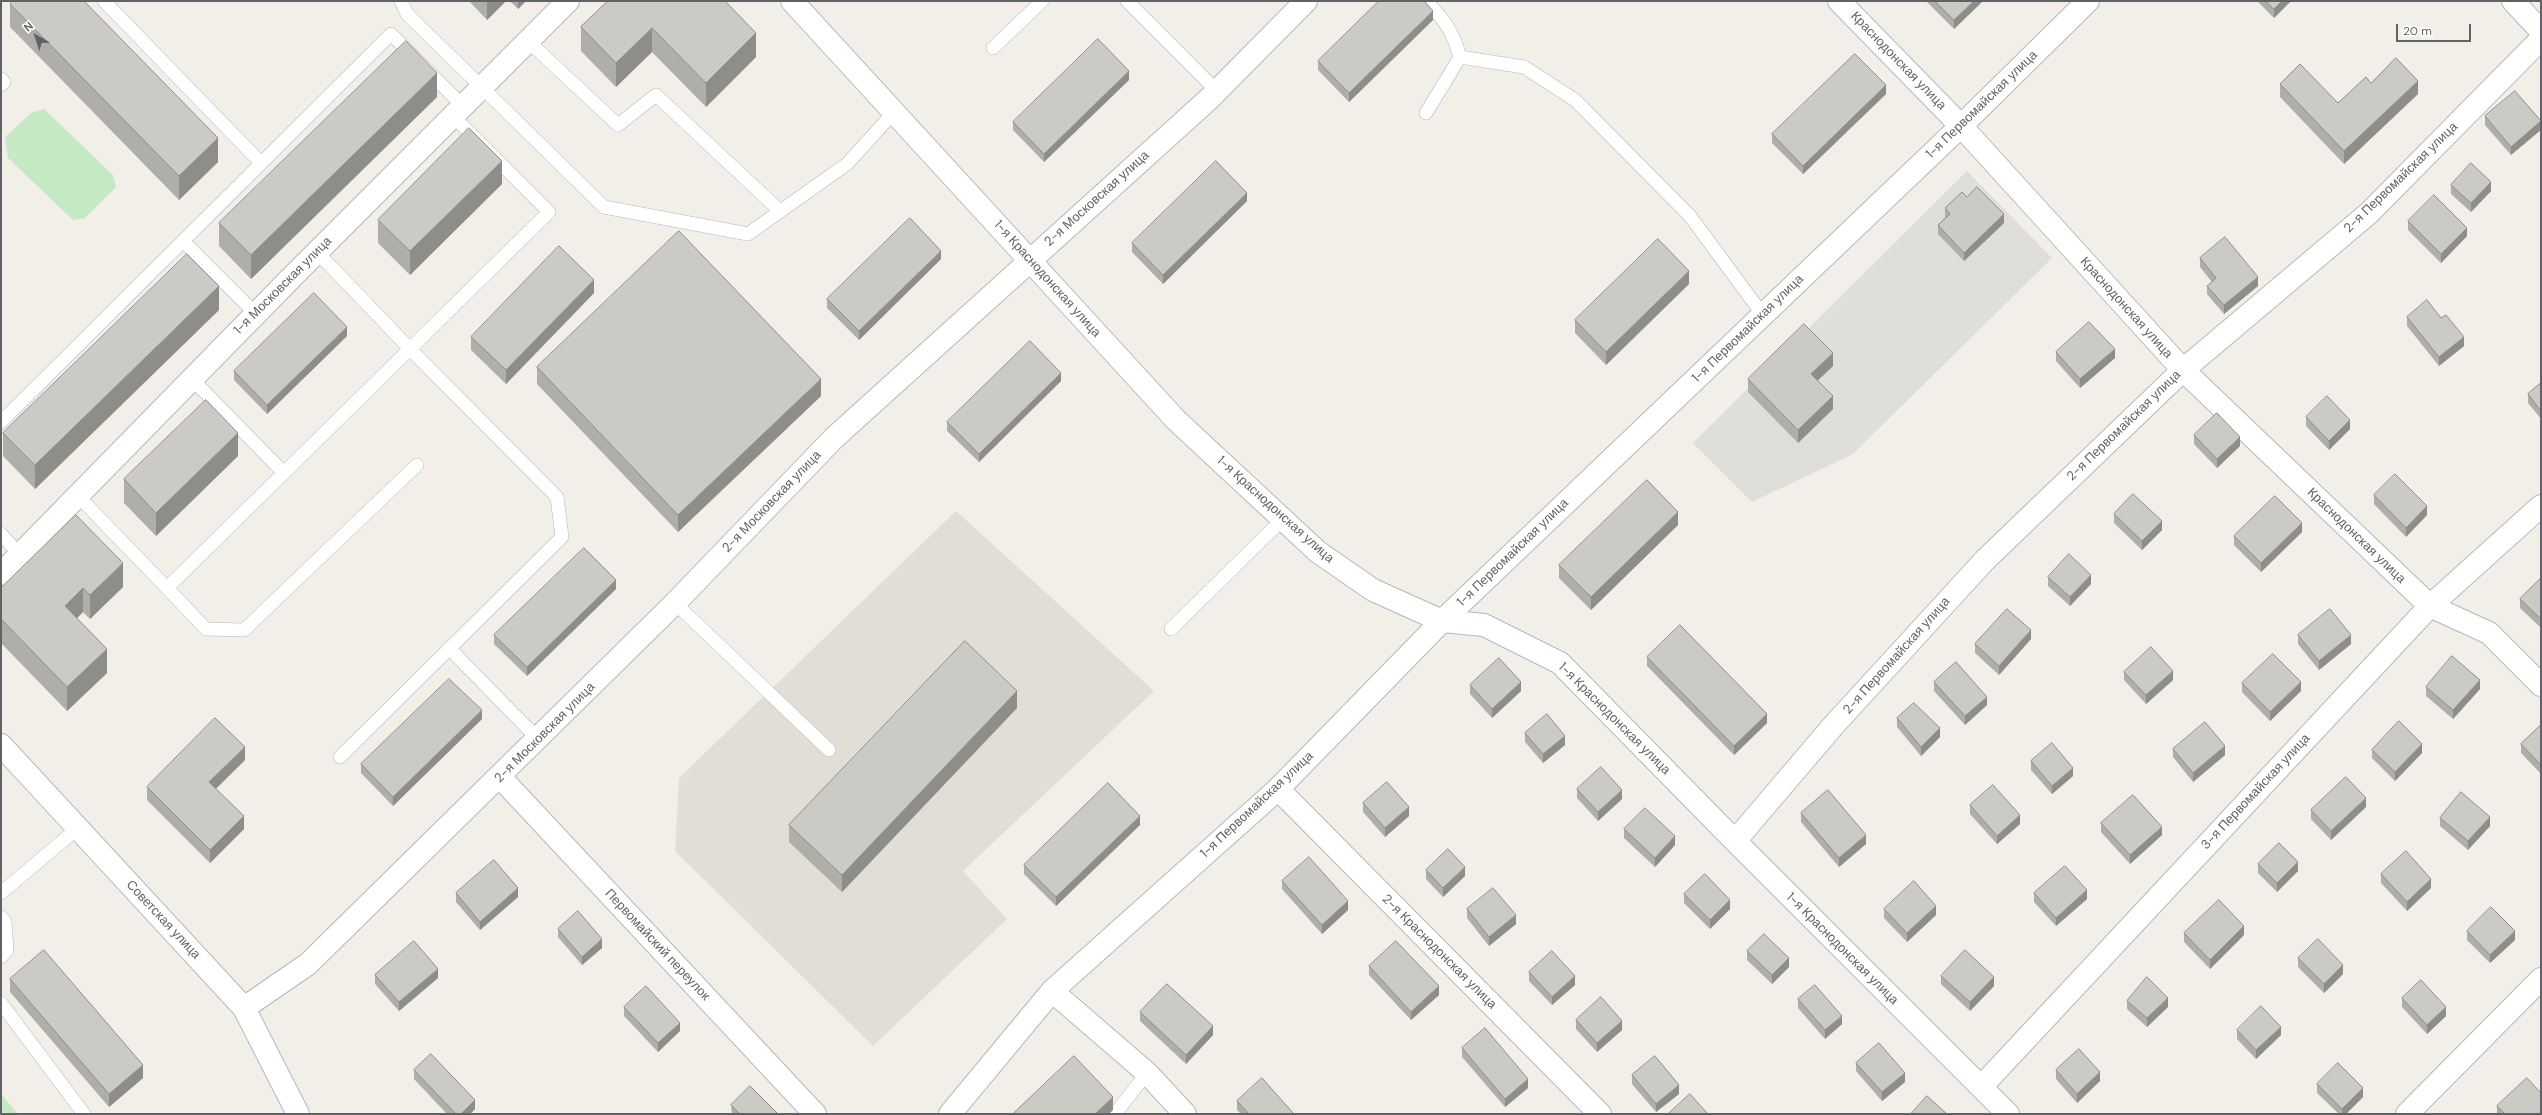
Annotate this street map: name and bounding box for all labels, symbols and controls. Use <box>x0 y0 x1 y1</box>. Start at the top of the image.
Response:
street label: Краснодонская улица <box>1847 9 1949 113</box>
north arrow <box>16 16 56 56</box>
scale bar <box>2398 16 2473 42</box>
text: N <box>21 19 36 35</box>
text: 20 m <box>2403 23 2432 39</box>
street label: 1-я Первомайская улица <box>1923 48 2041 162</box>
street label: 2-я Первомайская улица <box>2341 120 2461 236</box>
street label: 2-я Московская улица <box>1041 148 1153 250</box>
street label: 1-я Краснодонская улица <box>990 217 1104 341</box>
street label: 1-я Московская улица <box>231 234 335 338</box>
street label: Краснодонская улица <box>2077 254 2175 362</box>
street label: 1-я Первомайская улица <box>1689 272 1807 386</box>
street label: 2-я Первомайская улица <box>2064 368 2184 484</box>
street label: 2-я Московская улица <box>719 448 825 556</box>
street label: 1-я Краснодонская улица <box>1213 453 1337 567</box>
street label: Краснодонская улица <box>2304 485 2408 587</box>
street label: 1-я Первомайская улица <box>1454 496 1572 610</box>
street label: 2-я Первомайская улица <box>1840 594 1954 718</box>
street label: 1-я Краснодонская улица <box>1555 660 1673 778</box>
street label: 2-я Московская улица <box>492 680 598 786</box>
street label: 3-я Первомайская улица <box>2198 731 2314 853</box>
street label: 1-я Первомайская улица <box>1197 749 1317 861</box>
street label: Советская улица <box>123 877 203 963</box>
street label: Первомайский переулок <box>601 886 713 1004</box>
street label: 1-я Краснодонская улица <box>1783 890 1901 1008</box>
street label: 2-я Краснодонская улица <box>1378 891 1500 1013</box>

